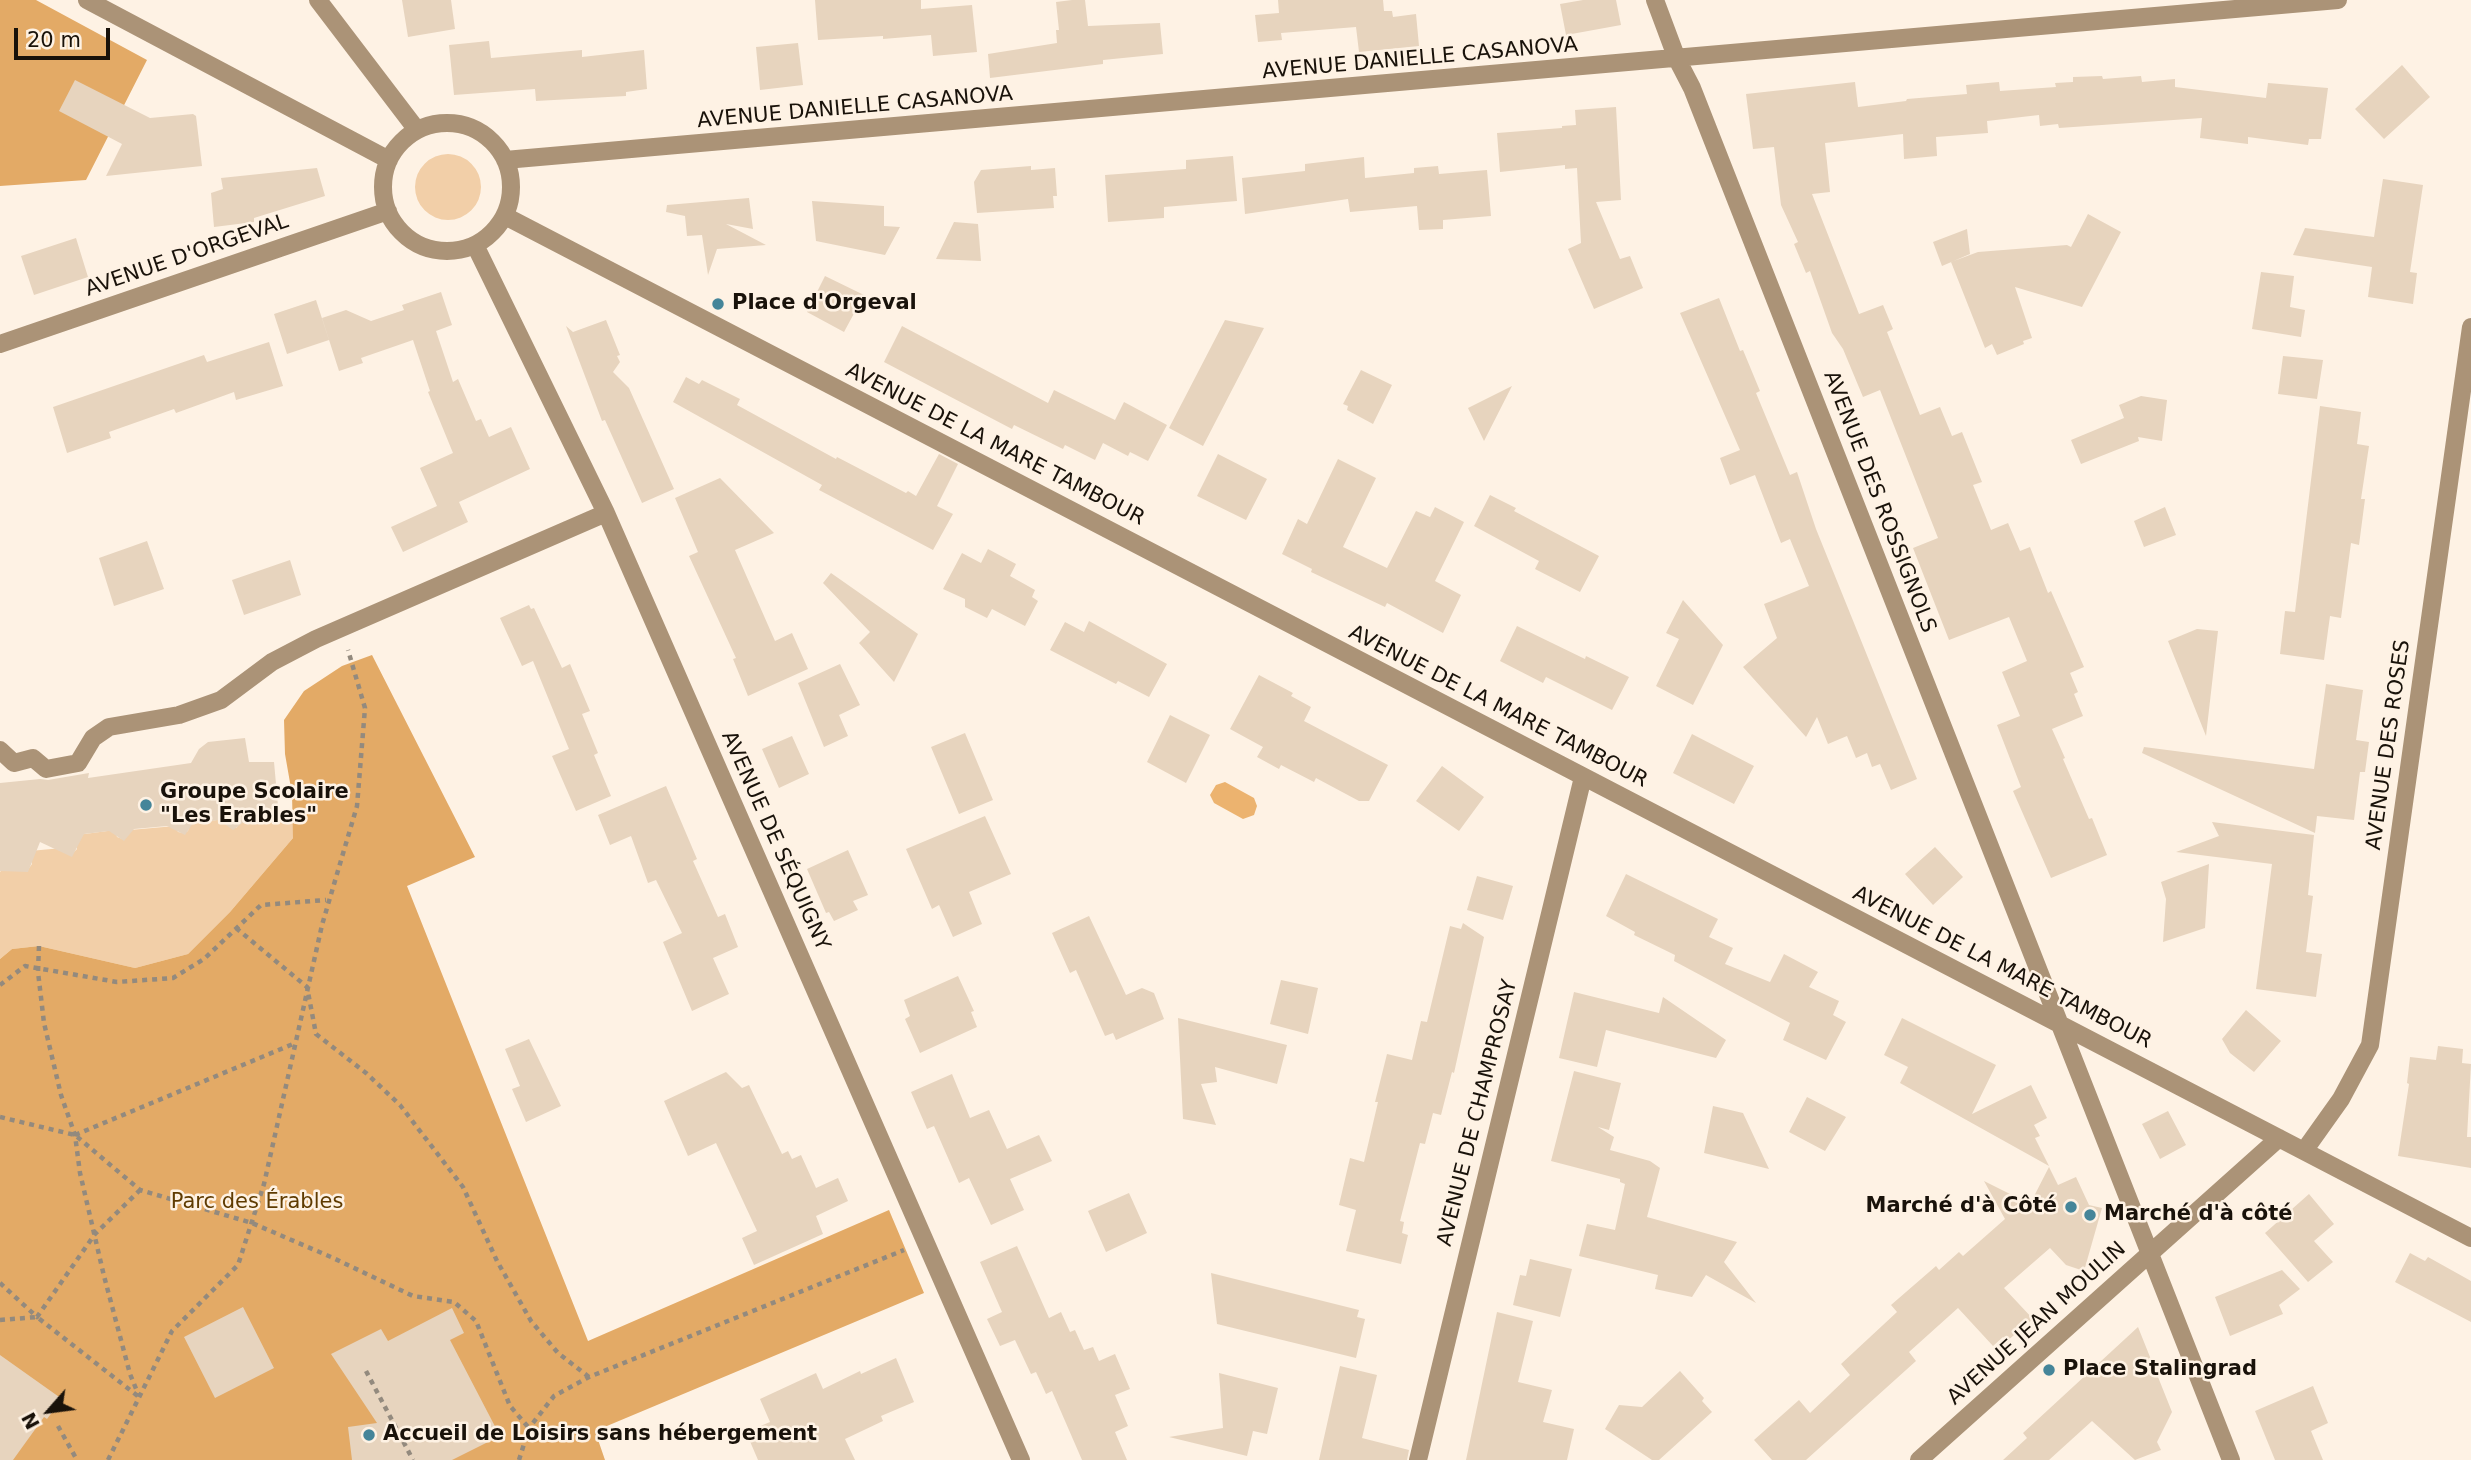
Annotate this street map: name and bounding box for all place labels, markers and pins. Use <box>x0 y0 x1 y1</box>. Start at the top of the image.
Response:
place label: Place d'Orgeval <box>732 291 917 317</box>
marker: Place d'Orgeval <box>710 296 726 312</box>
place label: Groupe Scolaire "Les Erables" <box>160 780 349 830</box>
marker: Groupe Scolaire "Les Erables" <box>138 797 154 813</box>
place label: Marché d'à Côté <box>1866 1194 2057 1220</box>
marker: Marché d'à Côté <box>2063 1199 2079 1215</box>
place label: Marché d'à côté <box>2104 1202 2292 1228</box>
marker: Marché d'à côté <box>2082 1207 2098 1223</box>
place label: Place Stalingrad <box>2063 1357 2257 1383</box>
marker: Place Stalingrad <box>2041 1362 2057 1378</box>
place label: Accueil de Loisirs sans hébergement <box>383 1422 817 1448</box>
marker: Accueil de Loisirs sans hébergement <box>361 1427 377 1443</box>

